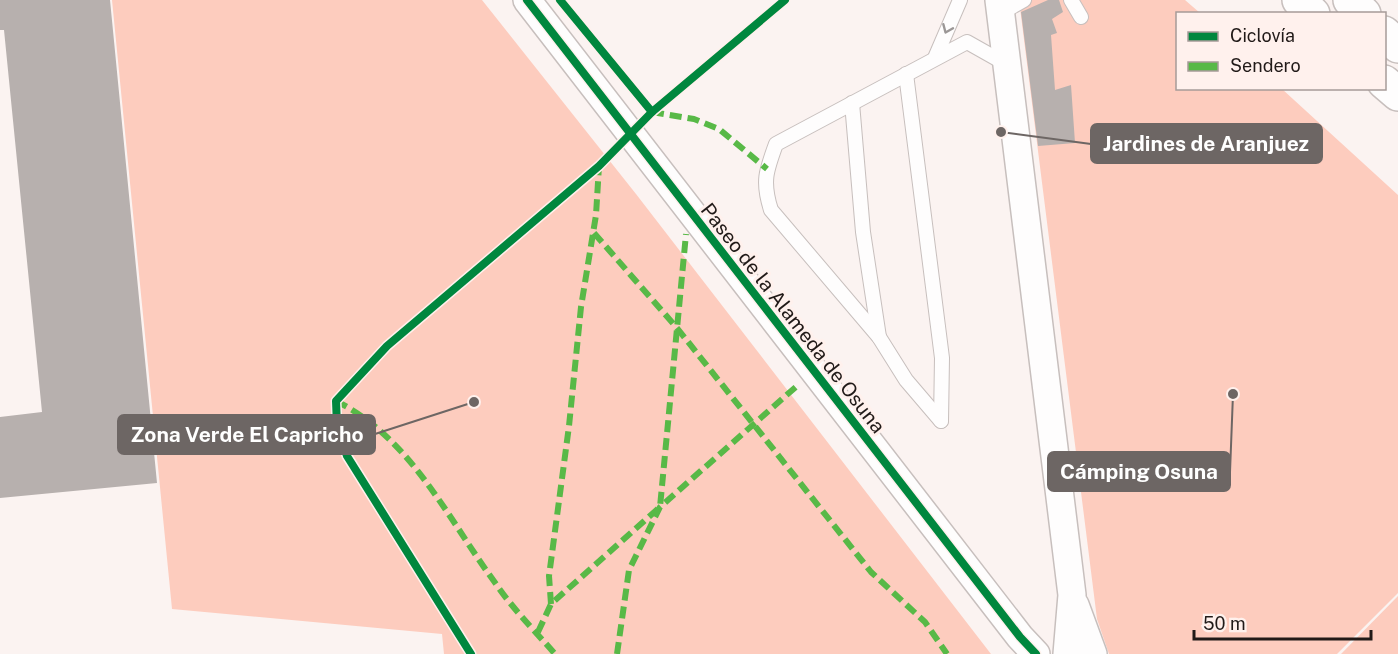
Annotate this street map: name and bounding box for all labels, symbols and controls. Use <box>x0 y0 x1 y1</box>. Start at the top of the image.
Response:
legend <box>1176 12 1386 90</box>
one-way arrow <box>942 23 954 34</box>
text: Ciclovía <box>1230 25 1295 46</box>
text: Sendero <box>1230 55 1301 76</box>
callout: Jardines de Aranjuez <box>1091 124 1322 163</box>
text: Jardines de Aranjuez <box>1103 131 1309 156</box>
street label: Paseo de la Alameda de Osuna <box>696 198 890 438</box>
callout: Zona Verde El Capricho <box>118 415 375 454</box>
text: Zona Verde El Capricho <box>131 422 363 447</box>
callout: Cámping Osuna <box>1048 452 1230 491</box>
text: Cámping Osuna <box>1060 459 1218 484</box>
scale bar <box>1194 603 1371 641</box>
text: 50 m <box>1203 613 1246 634</box>

